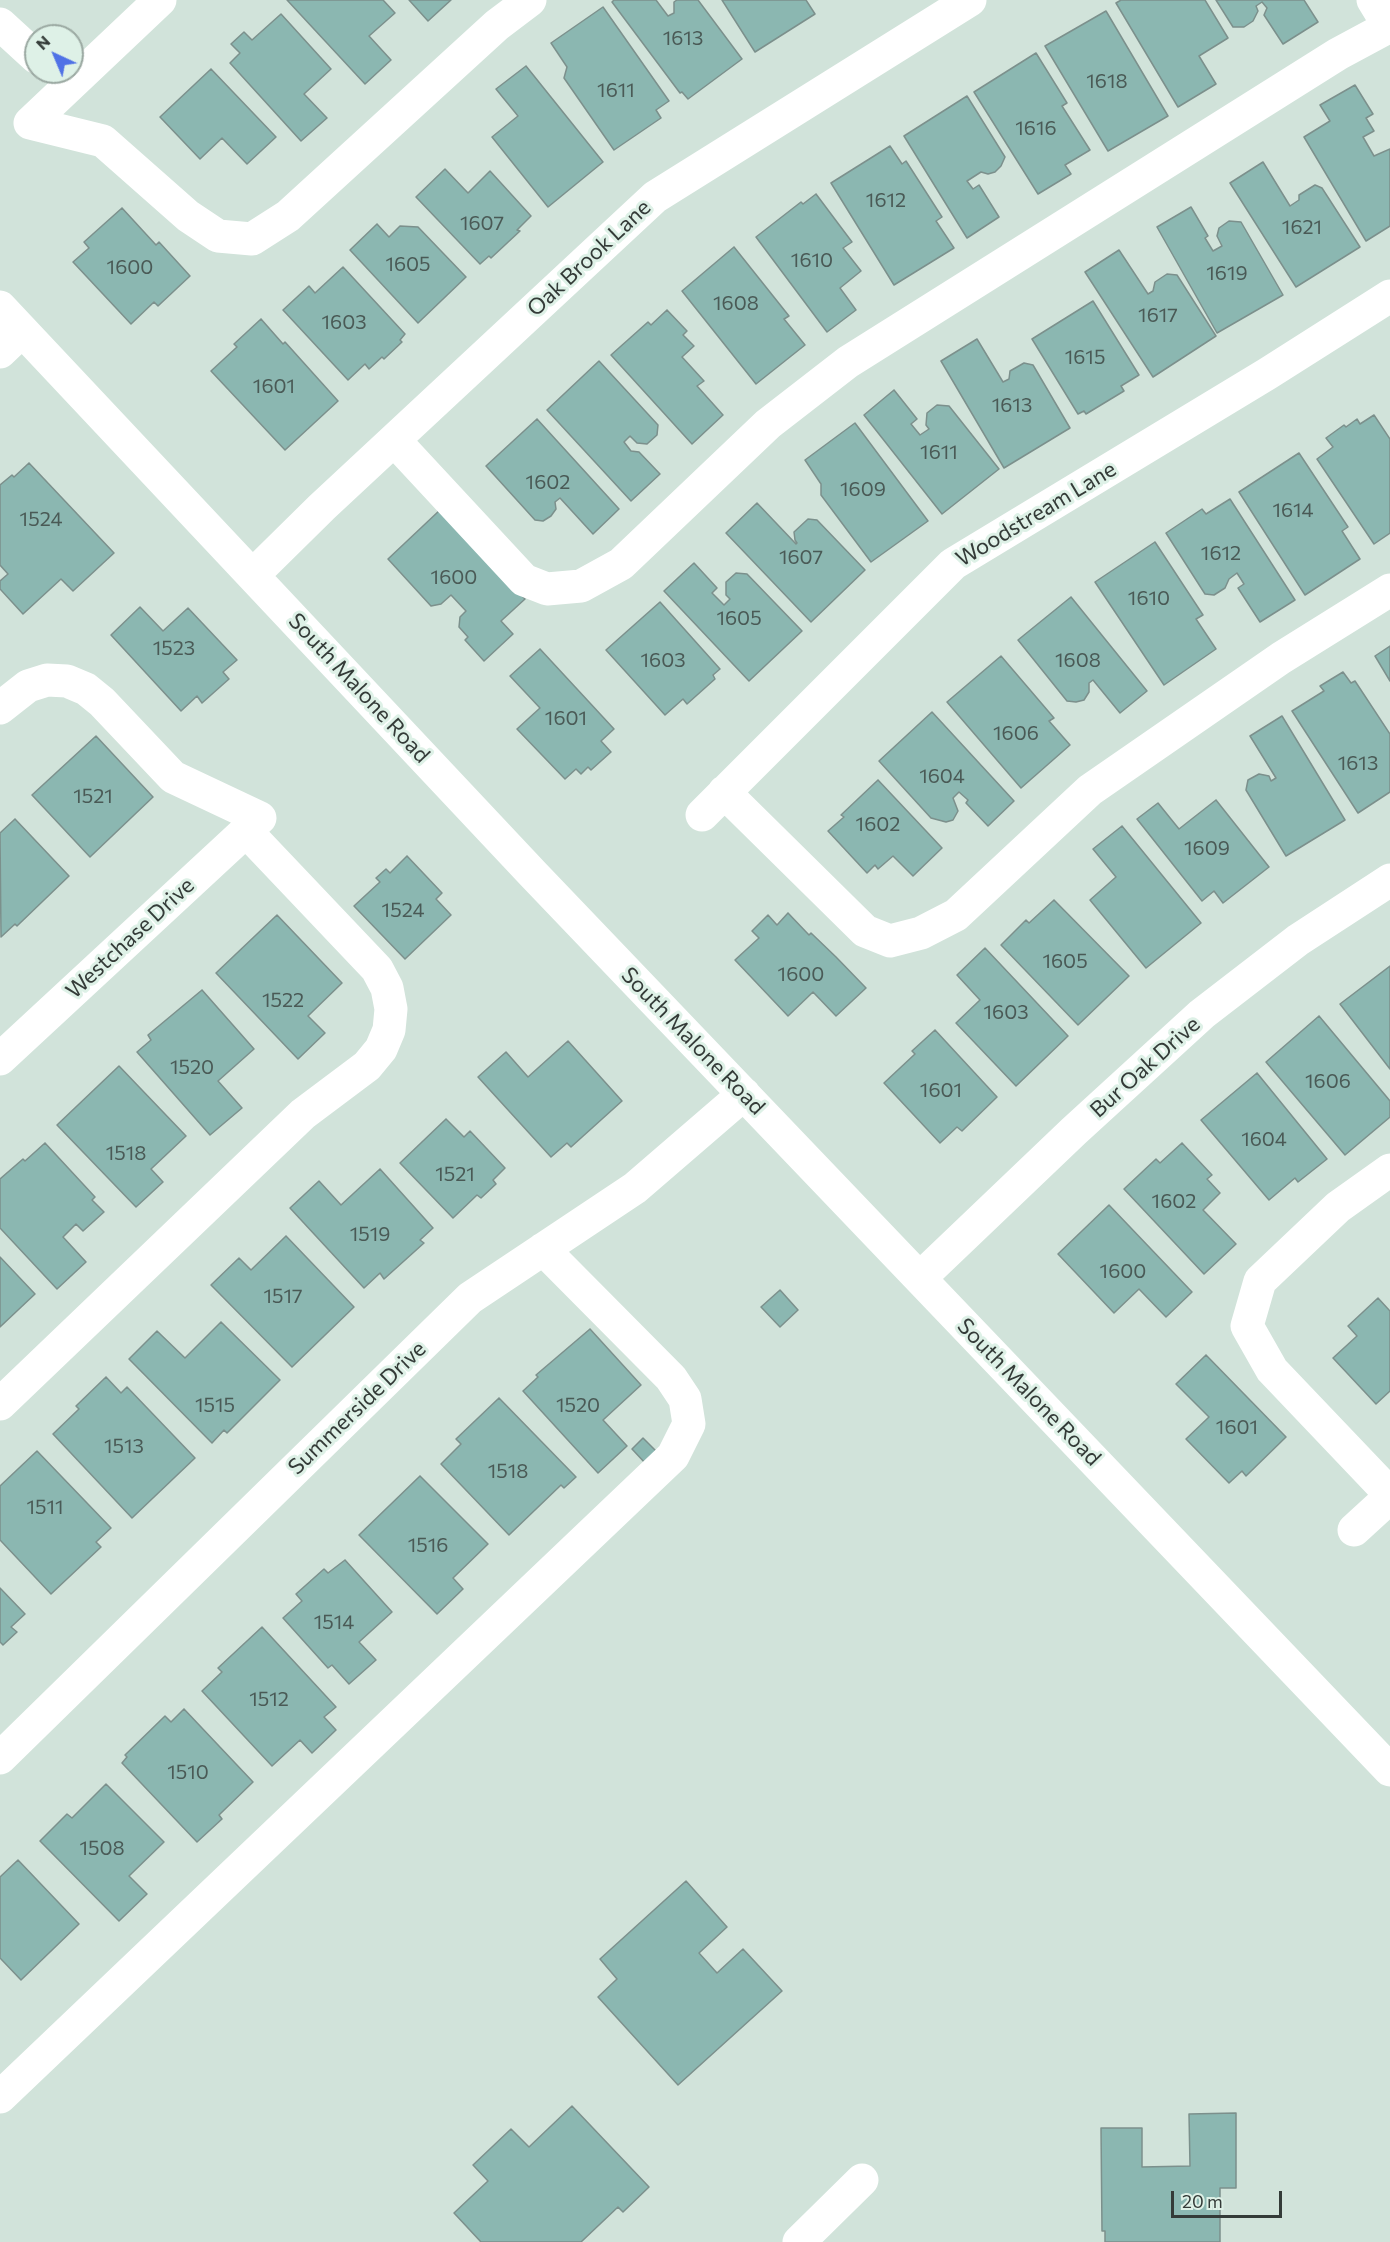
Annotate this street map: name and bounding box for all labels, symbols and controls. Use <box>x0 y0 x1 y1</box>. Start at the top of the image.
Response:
north arrow <box>24 24 84 84</box>
house number: 1613 <box>663 26 703 50</box>
text: N <box>32 31 53 53</box>
house number: 1618 <box>1086 69 1128 93</box>
house number: 1611 <box>597 78 635 102</box>
house number: 1616 <box>1015 116 1057 140</box>
house number: 1612 <box>866 188 906 212</box>
street label: Oak Brook Lane <box>522 194 656 322</box>
house number: 1607 <box>460 211 504 235</box>
house number: 1621 <box>1282 215 1322 239</box>
house number: 1610 <box>791 248 833 272</box>
house number: 1605 <box>385 252 431 276</box>
house number: 1600 <box>107 255 153 279</box>
house number: 1619 <box>1206 261 1248 285</box>
house number: 1608 <box>713 291 759 315</box>
house number: 1617 <box>1138 303 1178 327</box>
house number: 1603 <box>321 310 367 334</box>
house number: 1615 <box>1065 345 1105 369</box>
house number: 1601 <box>253 374 295 398</box>
house number: 1613 <box>992 393 1032 417</box>
house number: 1611 <box>920 440 958 464</box>
street label: Woodstream Lane <box>951 456 1121 572</box>
house number: 1602 <box>526 470 570 494</box>
house number: 1609 <box>840 477 886 501</box>
house number: 1614 <box>1272 498 1314 522</box>
house number: 1524 <box>20 507 62 531</box>
house number: 1612 <box>1201 541 1241 565</box>
house number: 1607 <box>779 545 823 569</box>
house number: 1600 <box>431 565 477 589</box>
house number: 1610 <box>1128 586 1170 610</box>
house number: 1605 <box>716 606 762 630</box>
street label: South Malone Road <box>283 608 435 768</box>
house number: 1523 <box>153 636 195 660</box>
house number: 1603 <box>640 648 686 672</box>
house number: 1608 <box>1055 648 1101 672</box>
house number: 1601 <box>545 706 587 730</box>
house number: 1606 <box>993 721 1039 745</box>
house number: 1613 <box>1338 751 1378 775</box>
house number: 1604 <box>919 764 965 788</box>
house number: 1521 <box>73 784 113 808</box>
house number: 1602 <box>856 812 900 836</box>
house number: 1609 <box>1184 836 1230 860</box>
street label: Westchase Drive <box>61 872 199 1004</box>
house number: 1524 <box>382 898 424 922</box>
house number: 1605 <box>1042 949 1088 973</box>
street label: South Malone Road <box>616 962 770 1120</box>
house number: 1600 <box>778 962 824 986</box>
house number: 1522 <box>262 988 304 1012</box>
house number: 1603 <box>983 1000 1029 1024</box>
street label: Bur Oak Drive <box>1085 1011 1205 1123</box>
house number: 1520 <box>170 1055 214 1079</box>
house number: 1606 <box>1305 1069 1351 1093</box>
house number: 1601 <box>920 1078 962 1102</box>
house number: 1604 <box>1241 1127 1287 1151</box>
house number: 1518 <box>106 1141 146 1165</box>
house number: 1521 <box>435 1162 475 1186</box>
house number: 1602 <box>1152 1189 1196 1213</box>
house number: 1519 <box>350 1222 390 1246</box>
house number: 1600 <box>1100 1259 1146 1283</box>
house number: 1517 <box>263 1284 303 1308</box>
street label: South Malone Road <box>952 1313 1106 1471</box>
street label: Summerside Drive <box>283 1336 431 1480</box>
house number: 1515 <box>195 1393 235 1417</box>
house number: 1520 <box>556 1393 600 1417</box>
house number: 1601 <box>1216 1415 1258 1439</box>
house number: 1513 <box>104 1434 144 1458</box>
house number: 1518 <box>488 1459 528 1483</box>
house number: 1511 <box>26 1495 64 1519</box>
house number: 1516 <box>408 1533 448 1557</box>
house number: 1514 <box>314 1610 354 1634</box>
house number: 1512 <box>249 1687 289 1711</box>
house number: 1510 <box>167 1760 209 1784</box>
house number: 1508 <box>79 1836 125 1860</box>
scale bar <box>1174 2179 1285 2217</box>
text: 20 m <box>1182 2190 1223 2212</box>

